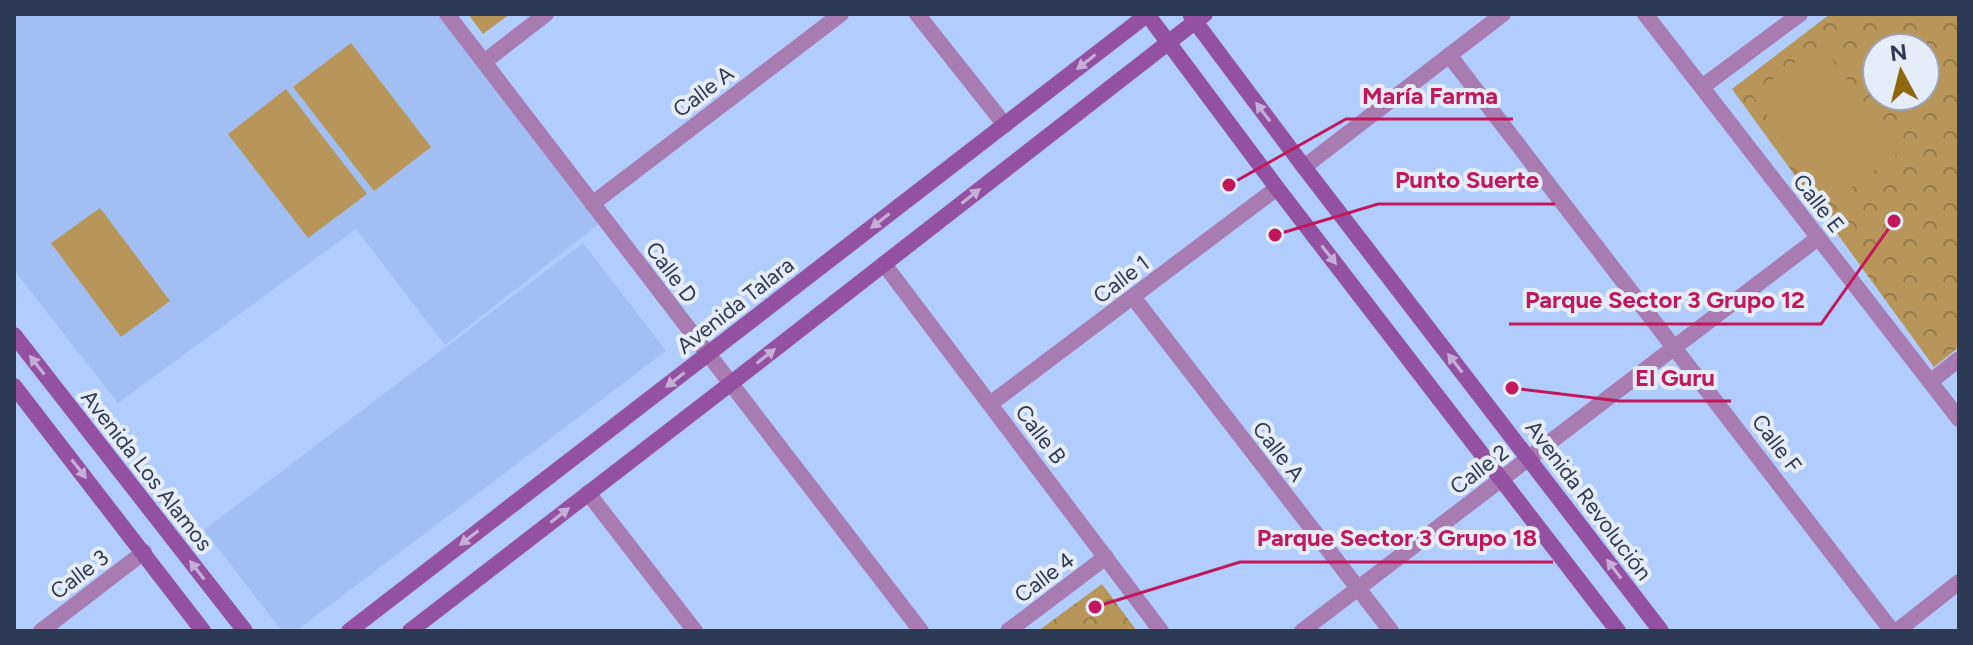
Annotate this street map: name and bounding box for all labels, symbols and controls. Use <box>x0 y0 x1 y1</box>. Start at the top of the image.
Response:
north arrow <box>1861 32 1941 112</box>
text: N <box>1889 38 1909 67</box>
one-way arrow <box>1076 53 1096 69</box>
street label: Calle A <box>668 60 739 123</box>
callout: María Farma <box>1346 71 1513 119</box>
text: María Farma <box>1362 81 1498 110</box>
one-way arrow <box>1255 101 1271 123</box>
callout: Punto Suerte <box>1378 156 1555 204</box>
text: Punto Suerte <box>1395 165 1539 194</box>
street label: Calle E <box>1787 169 1850 238</box>
one-way arrow <box>961 188 981 205</box>
one-way arrow <box>870 212 890 228</box>
street label: Calle D <box>640 236 703 308</box>
one-way arrow <box>1320 245 1336 265</box>
street label: Calle 1 <box>1088 250 1155 309</box>
street label: Avenida Talara <box>671 251 799 360</box>
callout: Parque Sector 3 Grupo 12 <box>1509 276 1821 324</box>
text: Parque Sector 3 Grupo 12 <box>1525 285 1805 314</box>
one-way arrow <box>756 349 776 365</box>
one-way arrow <box>1448 353 1464 373</box>
callout: El Guru <box>1619 353 1731 401</box>
one-way arrow <box>29 355 46 375</box>
text: El Guru <box>1635 363 1715 392</box>
one-way arrow <box>665 371 685 387</box>
street label: Avenida Los Alamos <box>75 384 218 556</box>
street label: Calle B <box>1009 399 1072 469</box>
street label: Calle F <box>1746 409 1807 478</box>
street label: Avenida Revolución <box>1520 415 1658 586</box>
street label: Calle A <box>1247 416 1311 487</box>
street label: Calle 2 <box>1445 439 1514 500</box>
one-way arrow <box>71 459 87 479</box>
one-way arrow <box>550 507 571 523</box>
callout: Parque Sector 3 Grupo 18 <box>1240 514 1553 562</box>
text: Parque Sector 3 Grupo 18 <box>1257 523 1537 552</box>
one-way arrow <box>459 530 479 546</box>
street label: Calle 3 <box>45 544 114 605</box>
street label: Calle 4 <box>1009 546 1080 609</box>
one-way arrow <box>1606 559 1622 579</box>
one-way arrow <box>190 560 206 580</box>

